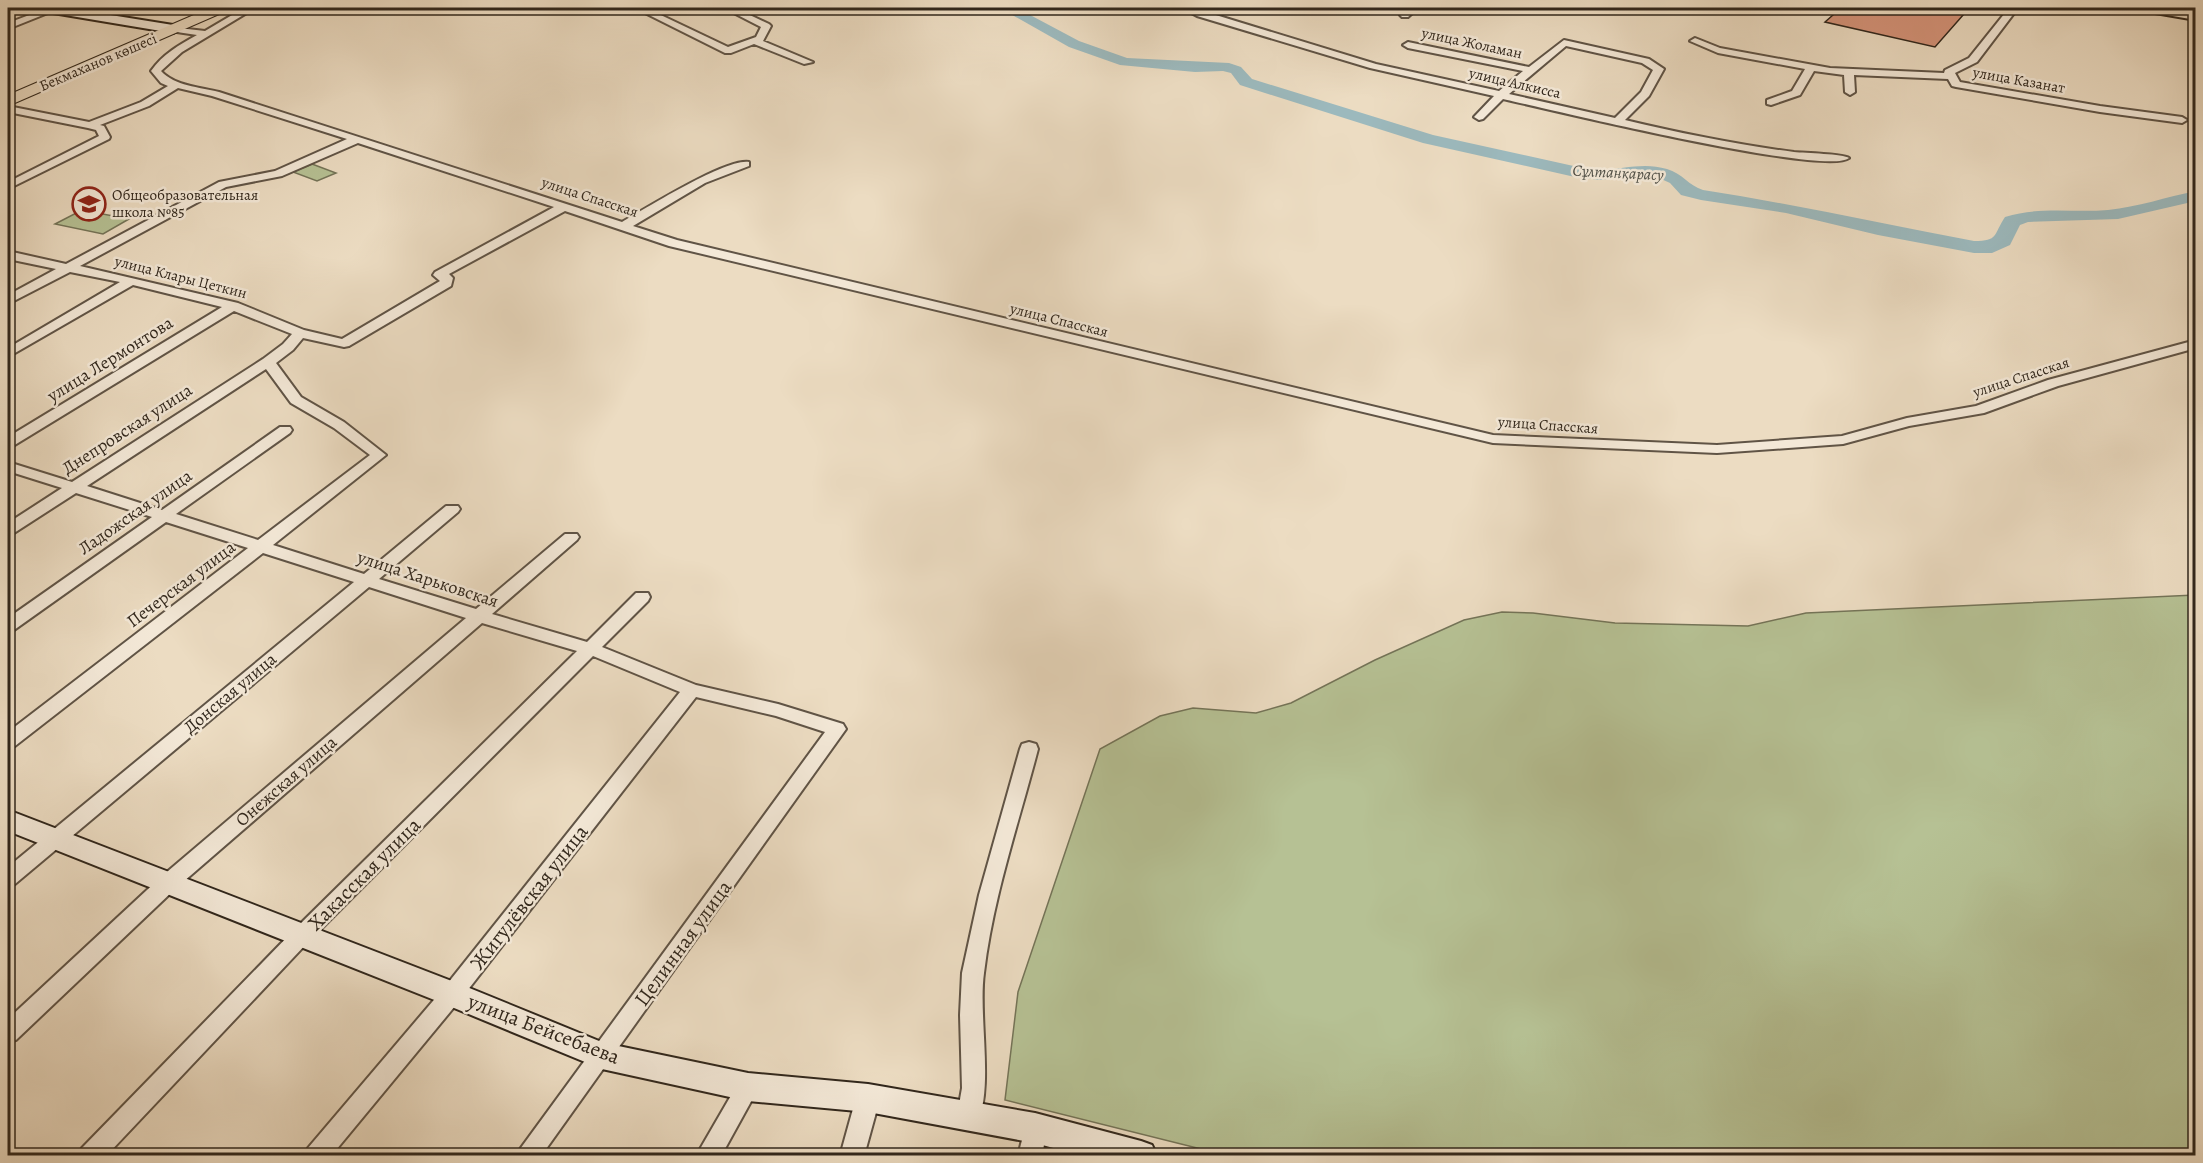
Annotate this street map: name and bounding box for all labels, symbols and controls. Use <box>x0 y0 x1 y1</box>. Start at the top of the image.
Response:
street label: улица Жоламан <box>1419 22 1524 63</box>
street label: Бекмаханов көшесі <box>36 28 160 96</box>
street label: улица Казанат <box>1970 62 2067 98</box>
street label: улица Алкисса <box>1466 63 1563 103</box>
water label: Сұлтанқарасу <box>1572 160 1664 186</box>
street label: улица Спасская <box>538 172 641 222</box>
place label: Общеобразовательная школа №85 <box>112 185 258 222</box>
school or university icon: Общеобразовательная школа №85 <box>71 186 107 222</box>
street label: улица Клары Цеткин <box>112 251 249 303</box>
street label: улица Спасская <box>1007 298 1110 342</box>
street label: улица Лермонтова <box>42 310 178 408</box>
street label: улица Спасская <box>1969 352 2072 402</box>
street label: Днепровская улица <box>57 377 197 480</box>
street label: улица Спасская <box>1496 411 1599 438</box>
street label: Ладожская улица <box>73 463 197 560</box>
street label: Печерская улица <box>122 535 241 633</box>
street label: улица Харьковская <box>353 545 502 613</box>
street label: Донская улица <box>178 647 282 739</box>
street label: Онежская улица <box>230 730 342 832</box>
street label: Хакасская улица <box>301 811 427 937</box>
street label: Жигулёвская улица <box>464 818 595 975</box>
street label: Целинная улица <box>628 874 738 1012</box>
street label: улица Бейсебаева <box>463 987 624 1071</box>

